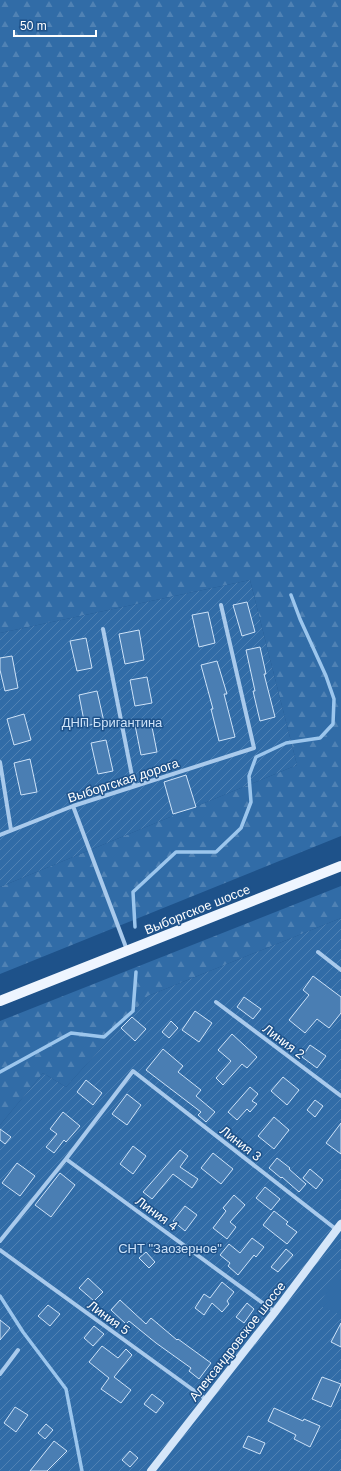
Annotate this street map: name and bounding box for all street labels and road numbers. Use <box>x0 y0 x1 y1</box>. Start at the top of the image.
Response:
street label: Выборгская дорога <box>66 755 181 805</box>
street label: Выборгское шоссе <box>142 881 252 938</box>
street label: Линия 2 <box>260 1021 307 1062</box>
street label: Линия 3 <box>217 1123 264 1164</box>
street label: Линия 4 <box>133 1193 181 1234</box>
street label: Александровское шоссе <box>186 1279 289 1404</box>
street label: Линия 5 <box>85 1297 133 1338</box>

